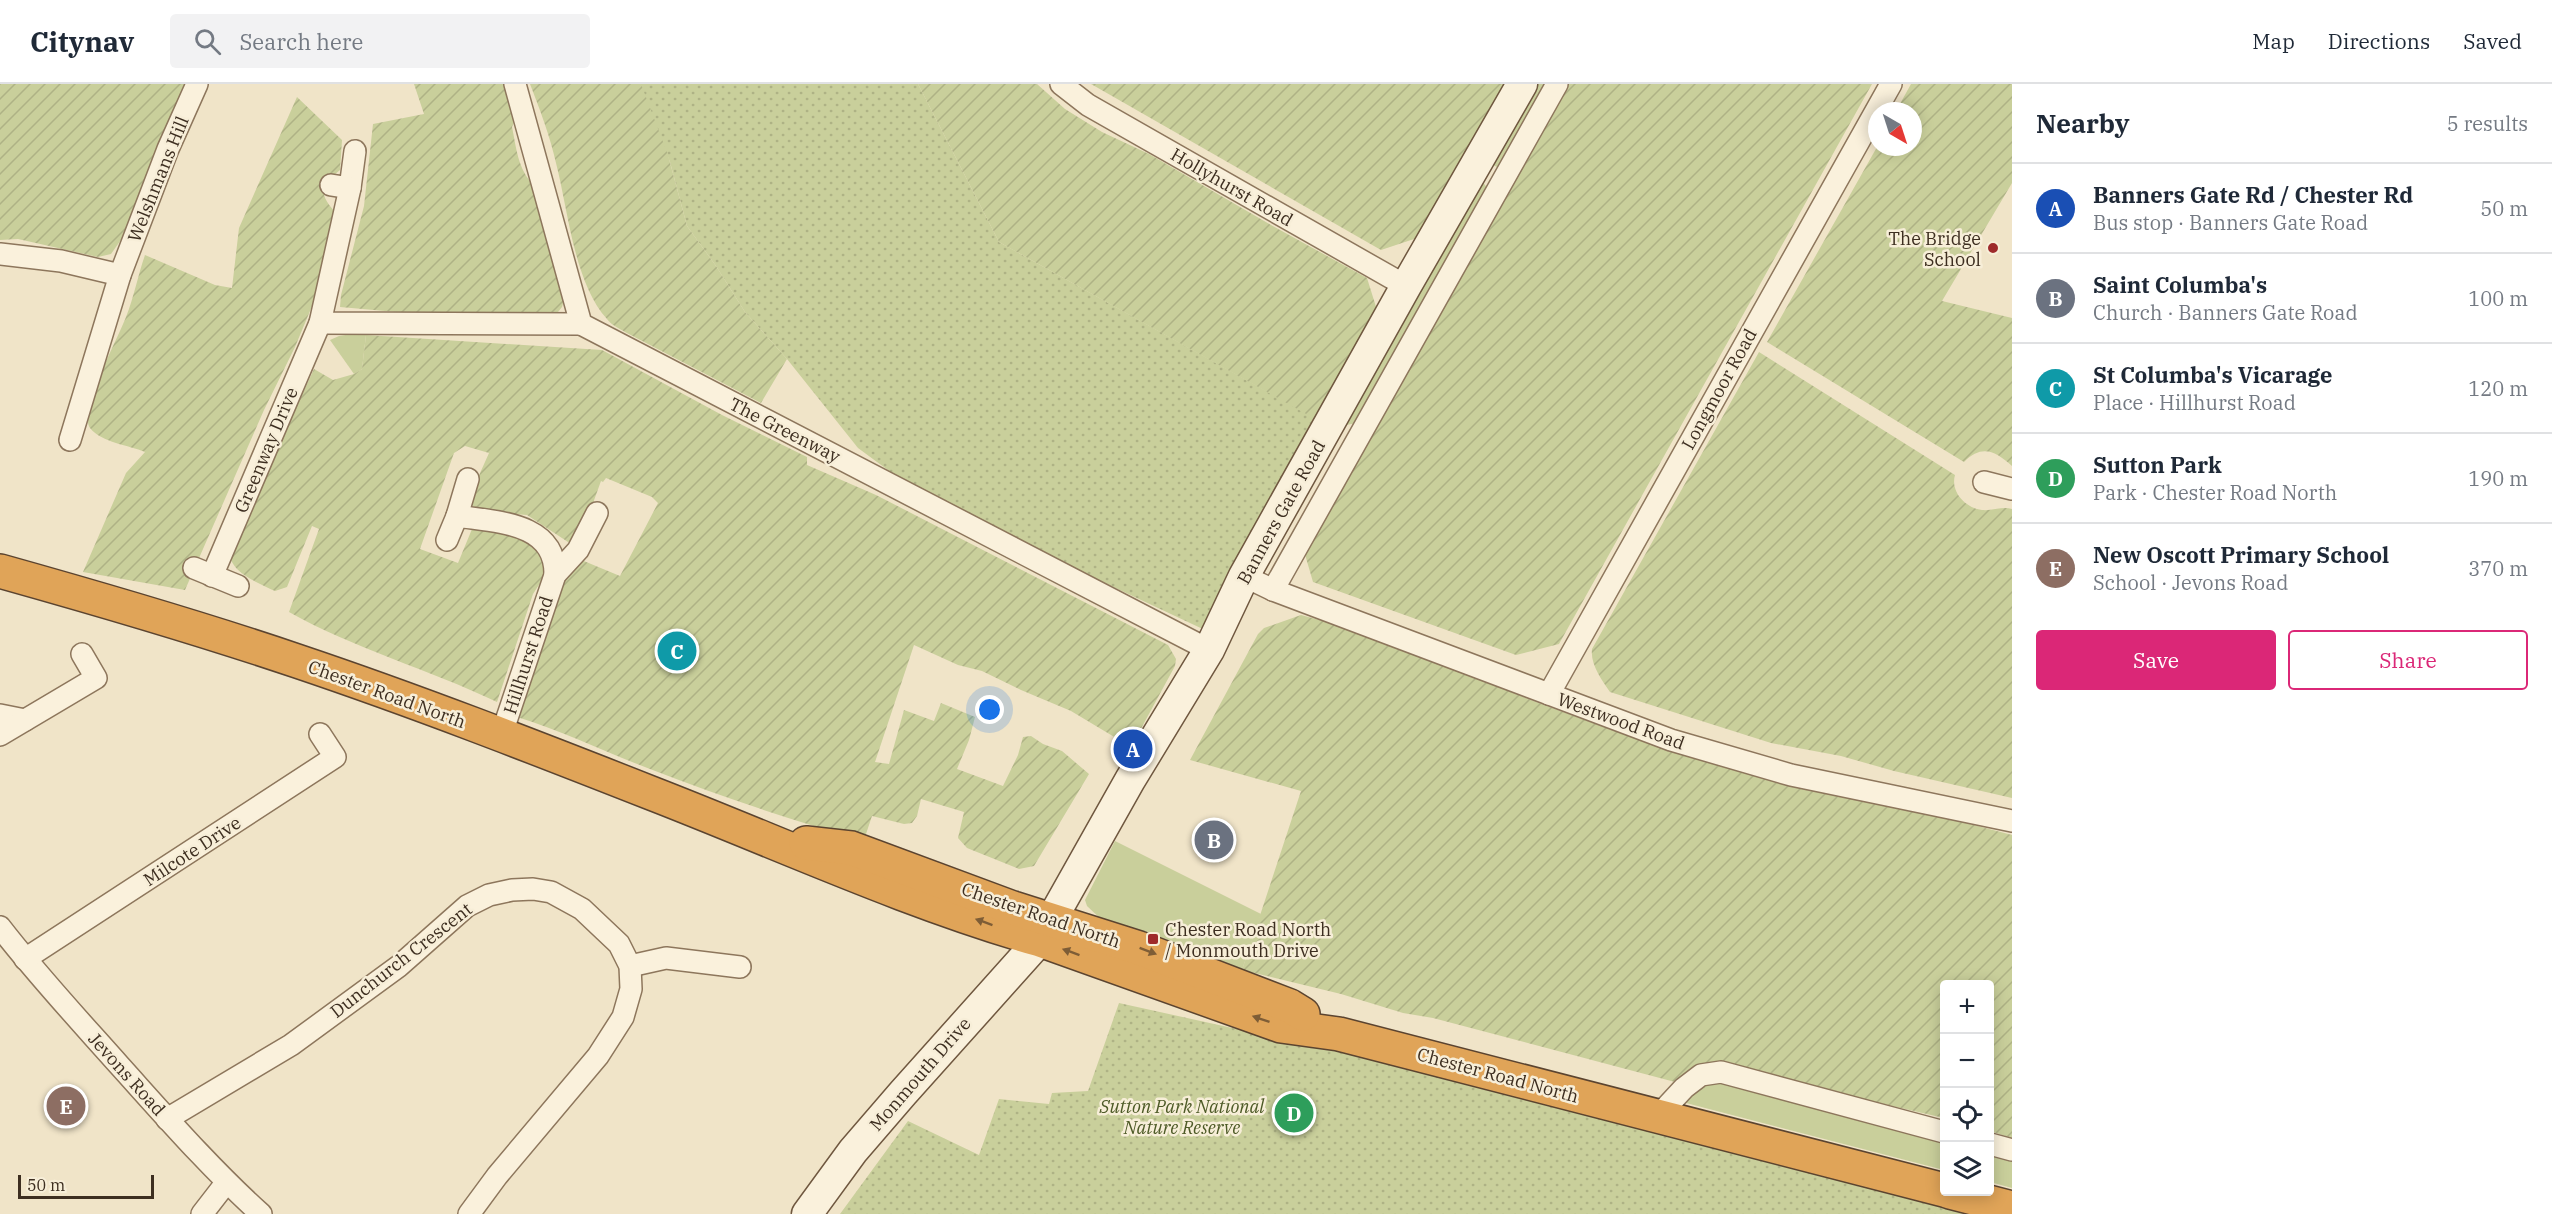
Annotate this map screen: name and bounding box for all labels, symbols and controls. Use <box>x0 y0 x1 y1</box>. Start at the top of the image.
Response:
search box <box>170 14 590 68</box>
text: Citynav <box>30 23 134 60</box>
icon: search <box>191 25 224 58</box>
text: Search here <box>239 27 363 56</box>
text: Map <box>2252 27 2295 55</box>
text: Directions <box>2328 27 2430 55</box>
text: Saved <box>2463 27 2522 55</box>
north arrow <box>1868 102 1922 156</box>
text: Nearby <box>2036 106 2130 140</box>
text: 5 results <box>2447 110 2528 137</box>
street label: Welshmans Hill <box>122 113 194 245</box>
street label: Hollyhurst Road <box>1167 143 1297 231</box>
text: Banners Gate Rd / Chester Rd <box>2093 180 2413 209</box>
text: A <box>2049 195 2062 222</box>
text: 50 m <box>2480 195 2528 222</box>
text: Bus stop · Banners Gate Road <box>2093 209 2368 236</box>
place label: The Bridge School <box>1888 227 1981 271</box>
marker: The Bridge School <box>1986 241 2000 255</box>
text: Saint Columba's <box>2093 270 2267 299</box>
text: B <box>2048 285 2063 312</box>
text: 100 m <box>2468 285 2528 312</box>
text: Church · Banners Gate Road <box>2093 299 2358 326</box>
street label: Longmoor Road <box>1676 324 1762 454</box>
text: St Columba's Vicarage <box>2093 360 2332 389</box>
text: C <box>2049 375 2062 402</box>
text: 120 m <box>2468 375 2528 402</box>
street label: Greenway Drive <box>229 384 303 516</box>
text: Place · Hillhurst Road <box>2093 389 2296 416</box>
street label: The Greenway <box>726 392 845 468</box>
street label: Banners Gate Road <box>1232 436 1330 588</box>
text: Sutton Park <box>2093 450 2222 479</box>
text: D <box>2048 465 2063 492</box>
text: 190 m <box>2468 465 2528 492</box>
text: Park · Chester Road North <box>2093 479 2337 506</box>
text: New Oscott Primary School <box>2093 540 2389 569</box>
text: E <box>2049 555 2062 582</box>
text: 370 m <box>2468 555 2528 582</box>
text: School · Jevons Road <box>2093 569 2288 596</box>
street label: Hillhurst Road <box>498 593 558 717</box>
pin: C <box>658 628 696 674</box>
button: Save <box>2036 630 2276 690</box>
button: Share <box>2288 630 2528 690</box>
street label: Chester Road North <box>305 655 469 733</box>
street label: Westwood Road <box>1554 687 1688 755</box>
your location <box>975 695 1004 724</box>
pin: A <box>1114 726 1152 772</box>
street label: Milcote Drive <box>139 811 245 891</box>
pin: B <box>1194 818 1234 862</box>
street label: Chester Road North <box>959 877 1123 953</box>
street label: Dunchurch Crescent <box>325 897 477 1023</box>
one-way arrow <box>975 917 993 927</box>
place label: Chester Road North / Monmouth Drive <box>1165 918 1331 962</box>
marker: Chester Road North / Monmouth Drive <box>1146 932 1160 946</box>
one-way arrow <box>1062 946 1080 956</box>
one-way arrow <box>1139 947 1157 957</box>
map controls <box>1940 980 1994 1196</box>
button: + <box>1940 980 1994 1034</box>
street label: Monmouth Drive <box>864 1012 976 1136</box>
one-way arrow <box>1252 1014 1270 1024</box>
street label: Jevons Road <box>83 1027 171 1121</box>
button: − <box>1940 1034 1994 1088</box>
street label: Chester Road North <box>1415 1042 1581 1108</box>
pin: E <box>46 1084 86 1128</box>
button: locate <box>1940 1088 1994 1142</box>
pin: D <box>1274 1090 1314 1136</box>
park label: Sutton Park National Nature Reserve <box>1099 1095 1265 1139</box>
button: layers <box>1940 1142 1994 1196</box>
scale bar <box>18 1172 154 1200</box>
text: 50 m <box>27 1175 65 1195</box>

